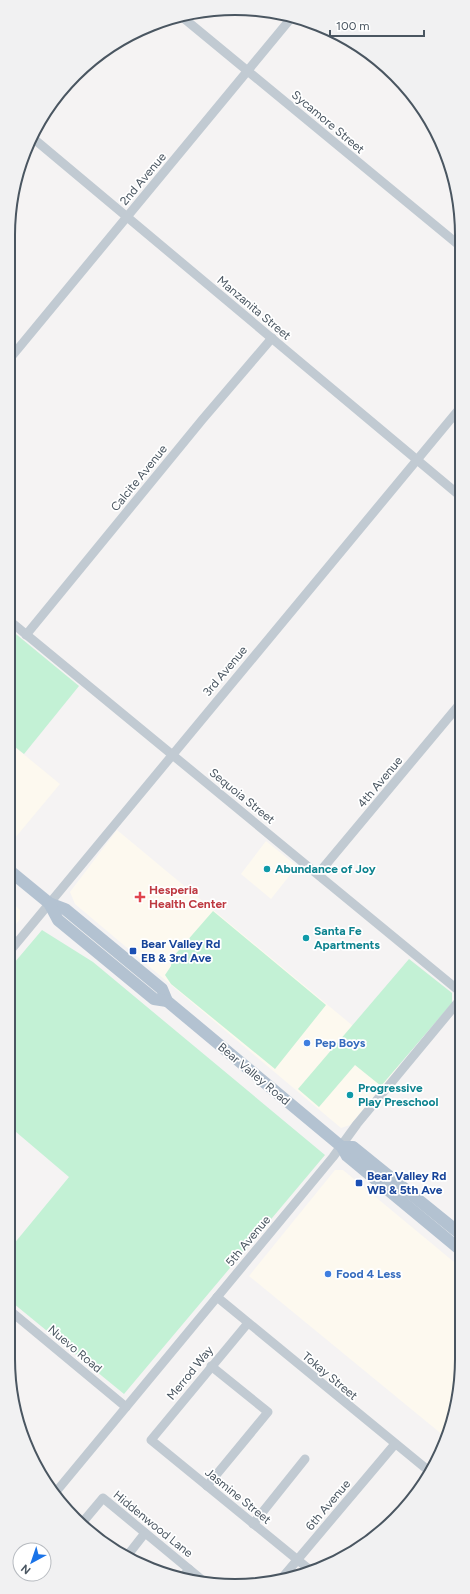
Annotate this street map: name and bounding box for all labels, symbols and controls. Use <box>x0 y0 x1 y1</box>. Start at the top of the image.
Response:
scale bar <box>330 12 424 38</box>
text: 100 m <box>336 19 370 33</box>
street label: Sycamore Street <box>289 88 368 157</box>
street label: 2nd Avenue <box>117 150 169 208</box>
street label: Manzanita Street <box>214 273 294 343</box>
street label: Calcite Avenue <box>108 442 170 514</box>
street label: 3rd Avenue <box>200 643 250 699</box>
street label: 4th Avenue <box>355 753 406 810</box>
street label: Sequoia Street <box>207 765 278 827</box>
place label: Abundance of Joy <box>275 862 376 876</box>
marker: Abundance of Joy <box>262 864 272 874</box>
place label: Hesperia Health Center <box>149 883 227 911</box>
marker: Hesperia Health Center <box>134 891 146 903</box>
place label: Santa Fe Apartments <box>314 924 380 952</box>
marker: Santa Fe Apartments <box>301 933 311 943</box>
place label: Bear Valley Rd EB & 3rd Ave <box>141 937 220 965</box>
marker: Bear Valley Rd EB & 3rd Ave <box>128 946 138 956</box>
place label: Pep Boys <box>315 1036 366 1050</box>
marker: Pep Boys <box>302 1038 312 1048</box>
street label: Bear Valley Road <box>215 1040 293 1108</box>
place label: Progressive Play Preschool <box>358 1081 439 1109</box>
marker: Progressive Play Preschool <box>345 1090 355 1100</box>
place label: Bear Valley Rd WB & 5th Ave <box>367 1169 446 1197</box>
marker: Bear Valley Rd WB & 5th Ave <box>354 1178 364 1188</box>
street label: 5th Avenue <box>223 1213 273 1269</box>
place label: Food 4 Less <box>336 1267 402 1281</box>
marker: Food 4 Less <box>323 1269 333 1279</box>
street label: Nuevo Road <box>45 1322 105 1376</box>
street label: Merrod Way <box>164 1343 216 1403</box>
street label: Tokay Street <box>300 1349 361 1403</box>
street label: Jasmine Street <box>202 1465 274 1527</box>
street label: 6th Avenue <box>303 1477 353 1533</box>
street label: Hiddenwood Lane <box>111 1488 196 1560</box>
north arrow <box>12 1542 52 1582</box>
text: N <box>18 1562 33 1577</box>

